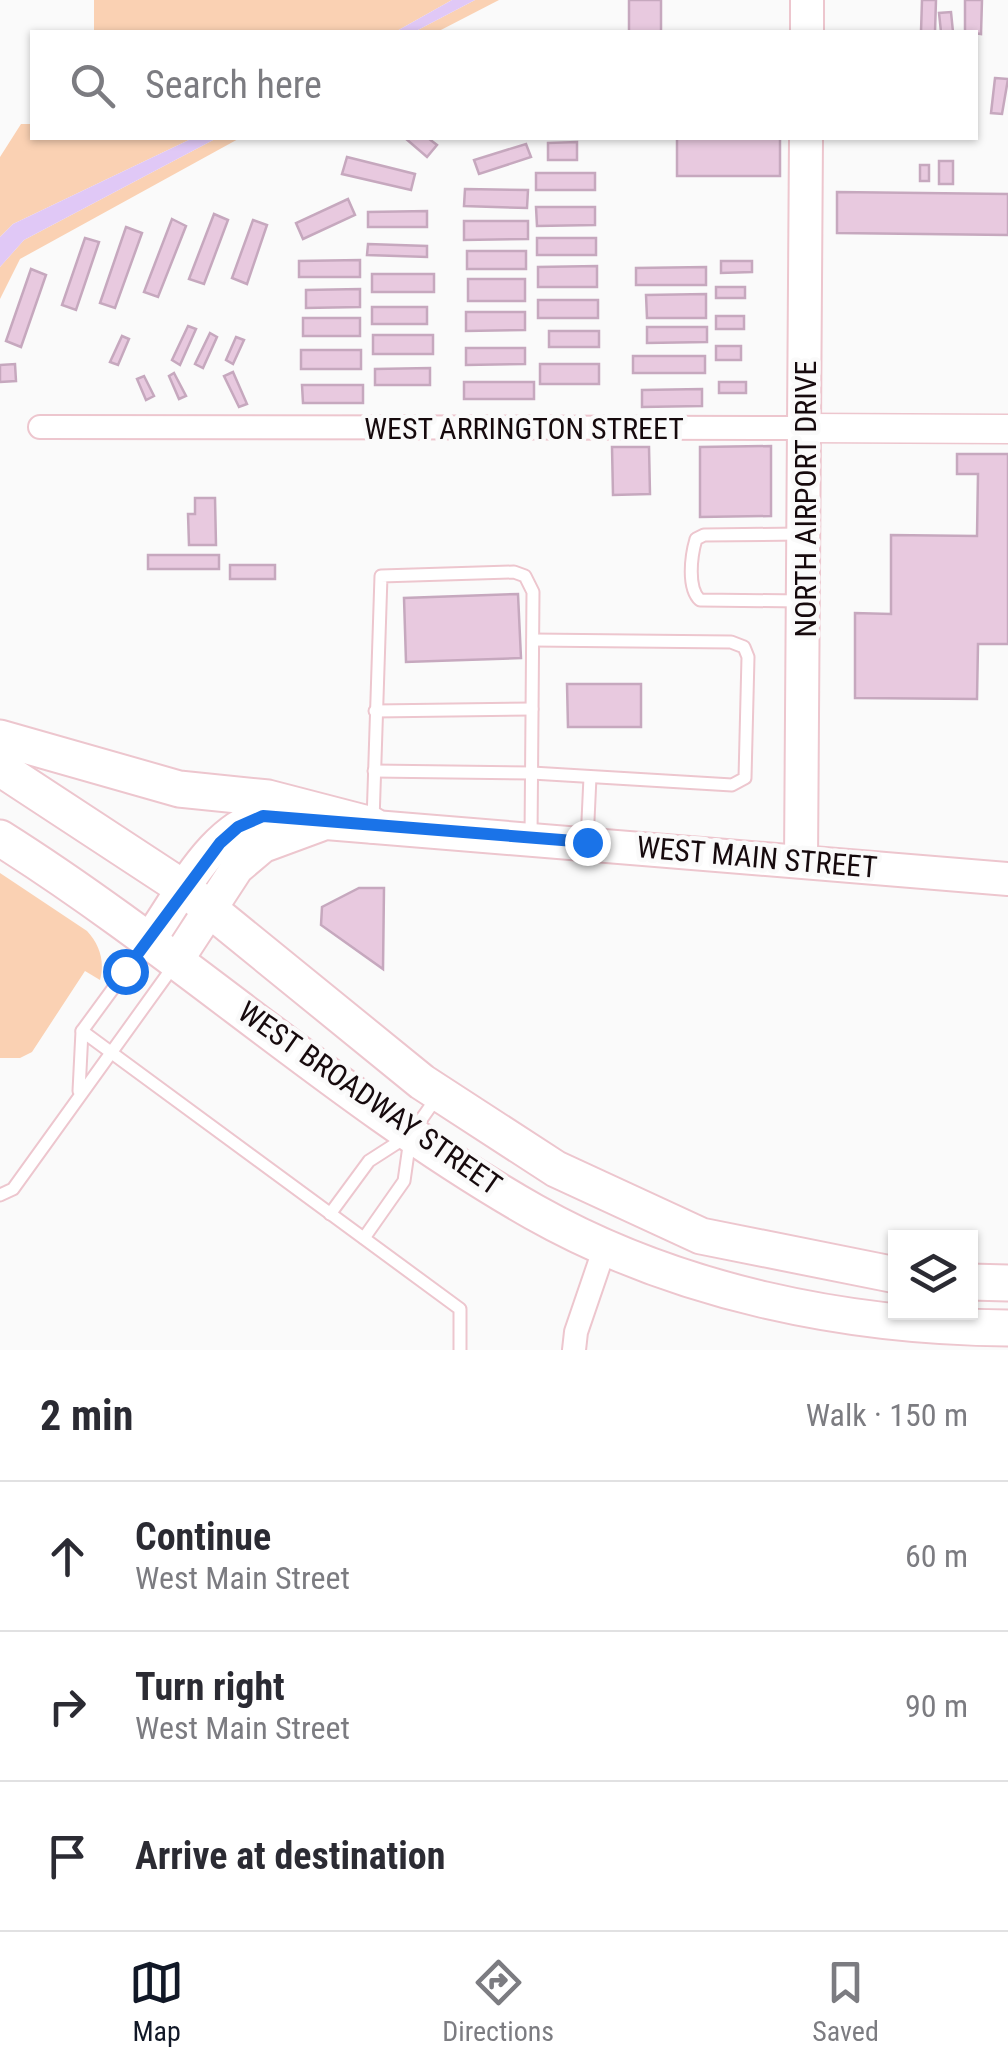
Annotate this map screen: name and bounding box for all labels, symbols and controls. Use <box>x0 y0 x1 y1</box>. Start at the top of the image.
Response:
search box <box>30 30 978 140</box>
icon: search <box>65 58 120 113</box>
text: Search here <box>145 63 322 107</box>
street label: NORTH AIRPORT DRIVE <box>788 361 823 637</box>
street label: WEST ARRINGTON STREET <box>364 411 684 446</box>
route end <box>565 820 611 866</box>
street label: WEST MAIN STREET <box>635 829 879 885</box>
route start <box>103 949 149 995</box>
street label: WEST BROADWAY STREET <box>232 994 508 1202</box>
map controls <box>888 1230 978 1320</box>
button: layers <box>888 1230 978 1320</box>
text: 2 min <box>40 1391 133 1440</box>
text: Walk · 150 m <box>806 1396 968 1434</box>
text: Continue <box>135 1515 271 1559</box>
icon: ahead <box>40 1529 95 1584</box>
text: 60 m <box>905 1537 968 1575</box>
text: West Main Street <box>135 1559 350 1597</box>
text: Turn right <box>135 1665 285 1709</box>
icon: right <box>40 1679 95 1734</box>
text: 90 m <box>905 1687 968 1725</box>
text: West Main Street <box>135 1709 350 1747</box>
icon: arrive <box>40 1829 95 1884</box>
text: Arrive at destination <box>135 1834 445 1878</box>
tab: Map <box>129 1955 184 2048</box>
tab: Directions <box>442 1955 554 2048</box>
tab: Saved <box>812 1955 879 2048</box>

